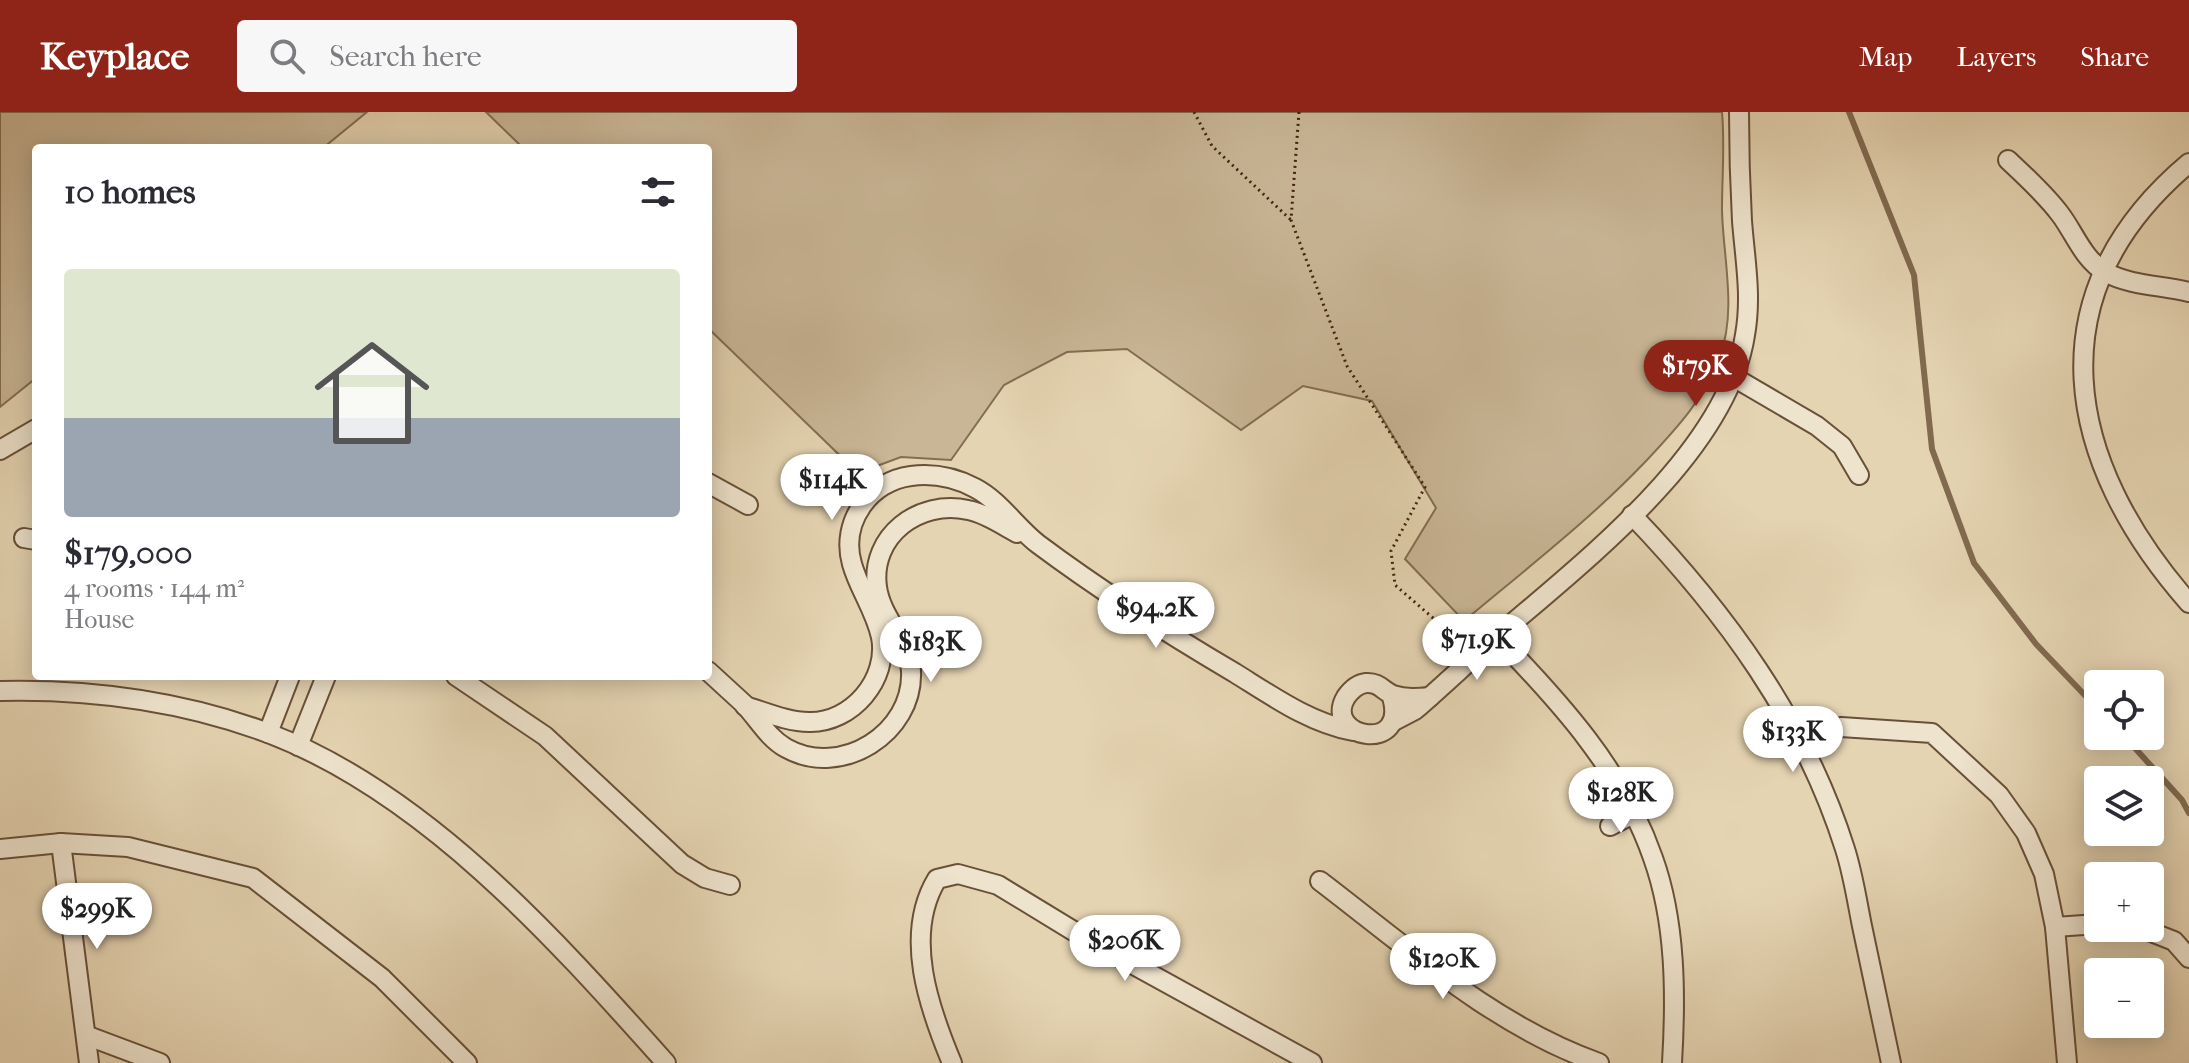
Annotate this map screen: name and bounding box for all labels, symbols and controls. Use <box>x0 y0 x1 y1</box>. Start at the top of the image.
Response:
search box <box>237 20 797 92</box>
text: Keyplace <box>40 34 189 79</box>
icon: search <box>265 34 309 78</box>
text: Search here <box>329 39 482 74</box>
text: Map <box>1859 40 1912 73</box>
text: Layers <box>1956 40 2036 73</box>
text: Share <box>2080 40 2149 73</box>
icon: filters <box>636 170 680 214</box>
text: 10 homes <box>64 172 195 212</box>
icon: home <box>300 321 444 465</box>
pin: $179K <box>1640 340 1752 408</box>
text: $179K <box>1662 350 1730 381</box>
pin: $114K <box>776 454 888 522</box>
text: $114K <box>798 464 866 495</box>
text: $179,000 <box>64 533 192 573</box>
text: 4 rooms · 144 m² <box>64 573 244 604</box>
pin: $94.2K <box>1091 582 1221 650</box>
text: $94.2K <box>1115 592 1197 623</box>
text: House <box>64 604 134 635</box>
pin: $71.9K <box>1412 614 1542 682</box>
pin: $183K <box>875 616 987 684</box>
text: $71.9K <box>1440 624 1514 655</box>
text: $183K <box>898 626 964 657</box>
map controls <box>2084 670 2164 1038</box>
button: locate <box>2084 670 2164 750</box>
pin: $133K <box>1737 706 1849 774</box>
text: $133K <box>1761 716 1825 747</box>
button: layers <box>2084 766 2164 846</box>
pin: $128K <box>1565 767 1677 835</box>
text: $128K <box>1587 777 1655 808</box>
button: + <box>2084 862 2164 942</box>
pin: $299K <box>41 883 153 951</box>
text: $299K <box>60 893 134 924</box>
pin: $206K <box>1069 915 1181 983</box>
text: $206K <box>1087 925 1163 956</box>
pin: $120K <box>1387 933 1499 1001</box>
text: $120K <box>1408 943 1478 974</box>
button: − <box>2084 958 2164 1038</box>

